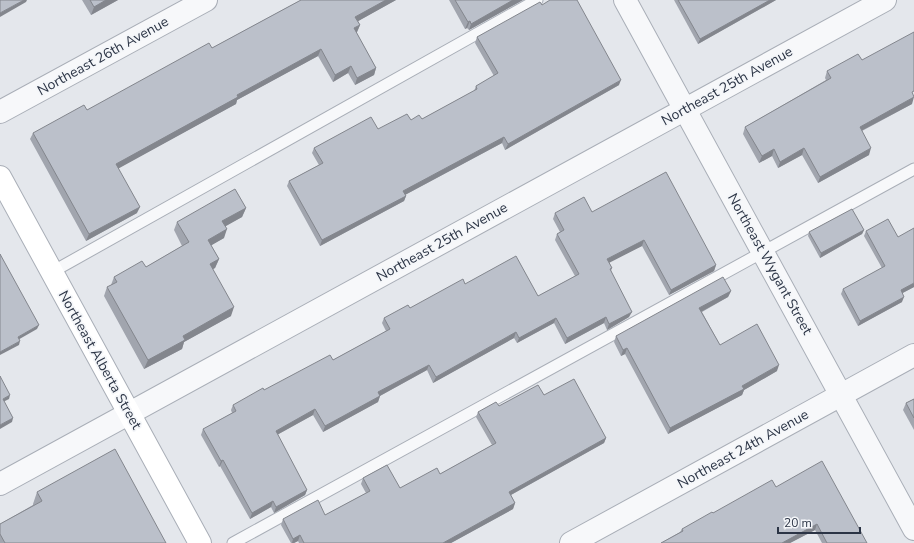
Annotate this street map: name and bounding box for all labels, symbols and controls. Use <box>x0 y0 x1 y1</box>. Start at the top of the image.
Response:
street label: Northeast 26th Avenue <box>34 12 172 100</box>
street label: Northeast 25th Avenue <box>658 42 796 130</box>
street label: Northeast Wygant Street <box>723 190 817 338</box>
street label: Northeast 25th Avenue <box>373 198 511 286</box>
street label: Northeast Alberta Street <box>54 287 146 433</box>
street label: Northeast 24th Avenue <box>674 405 812 493</box>
scale bar <box>778 509 860 535</box>
text: 20 m <box>784 515 812 531</box>

